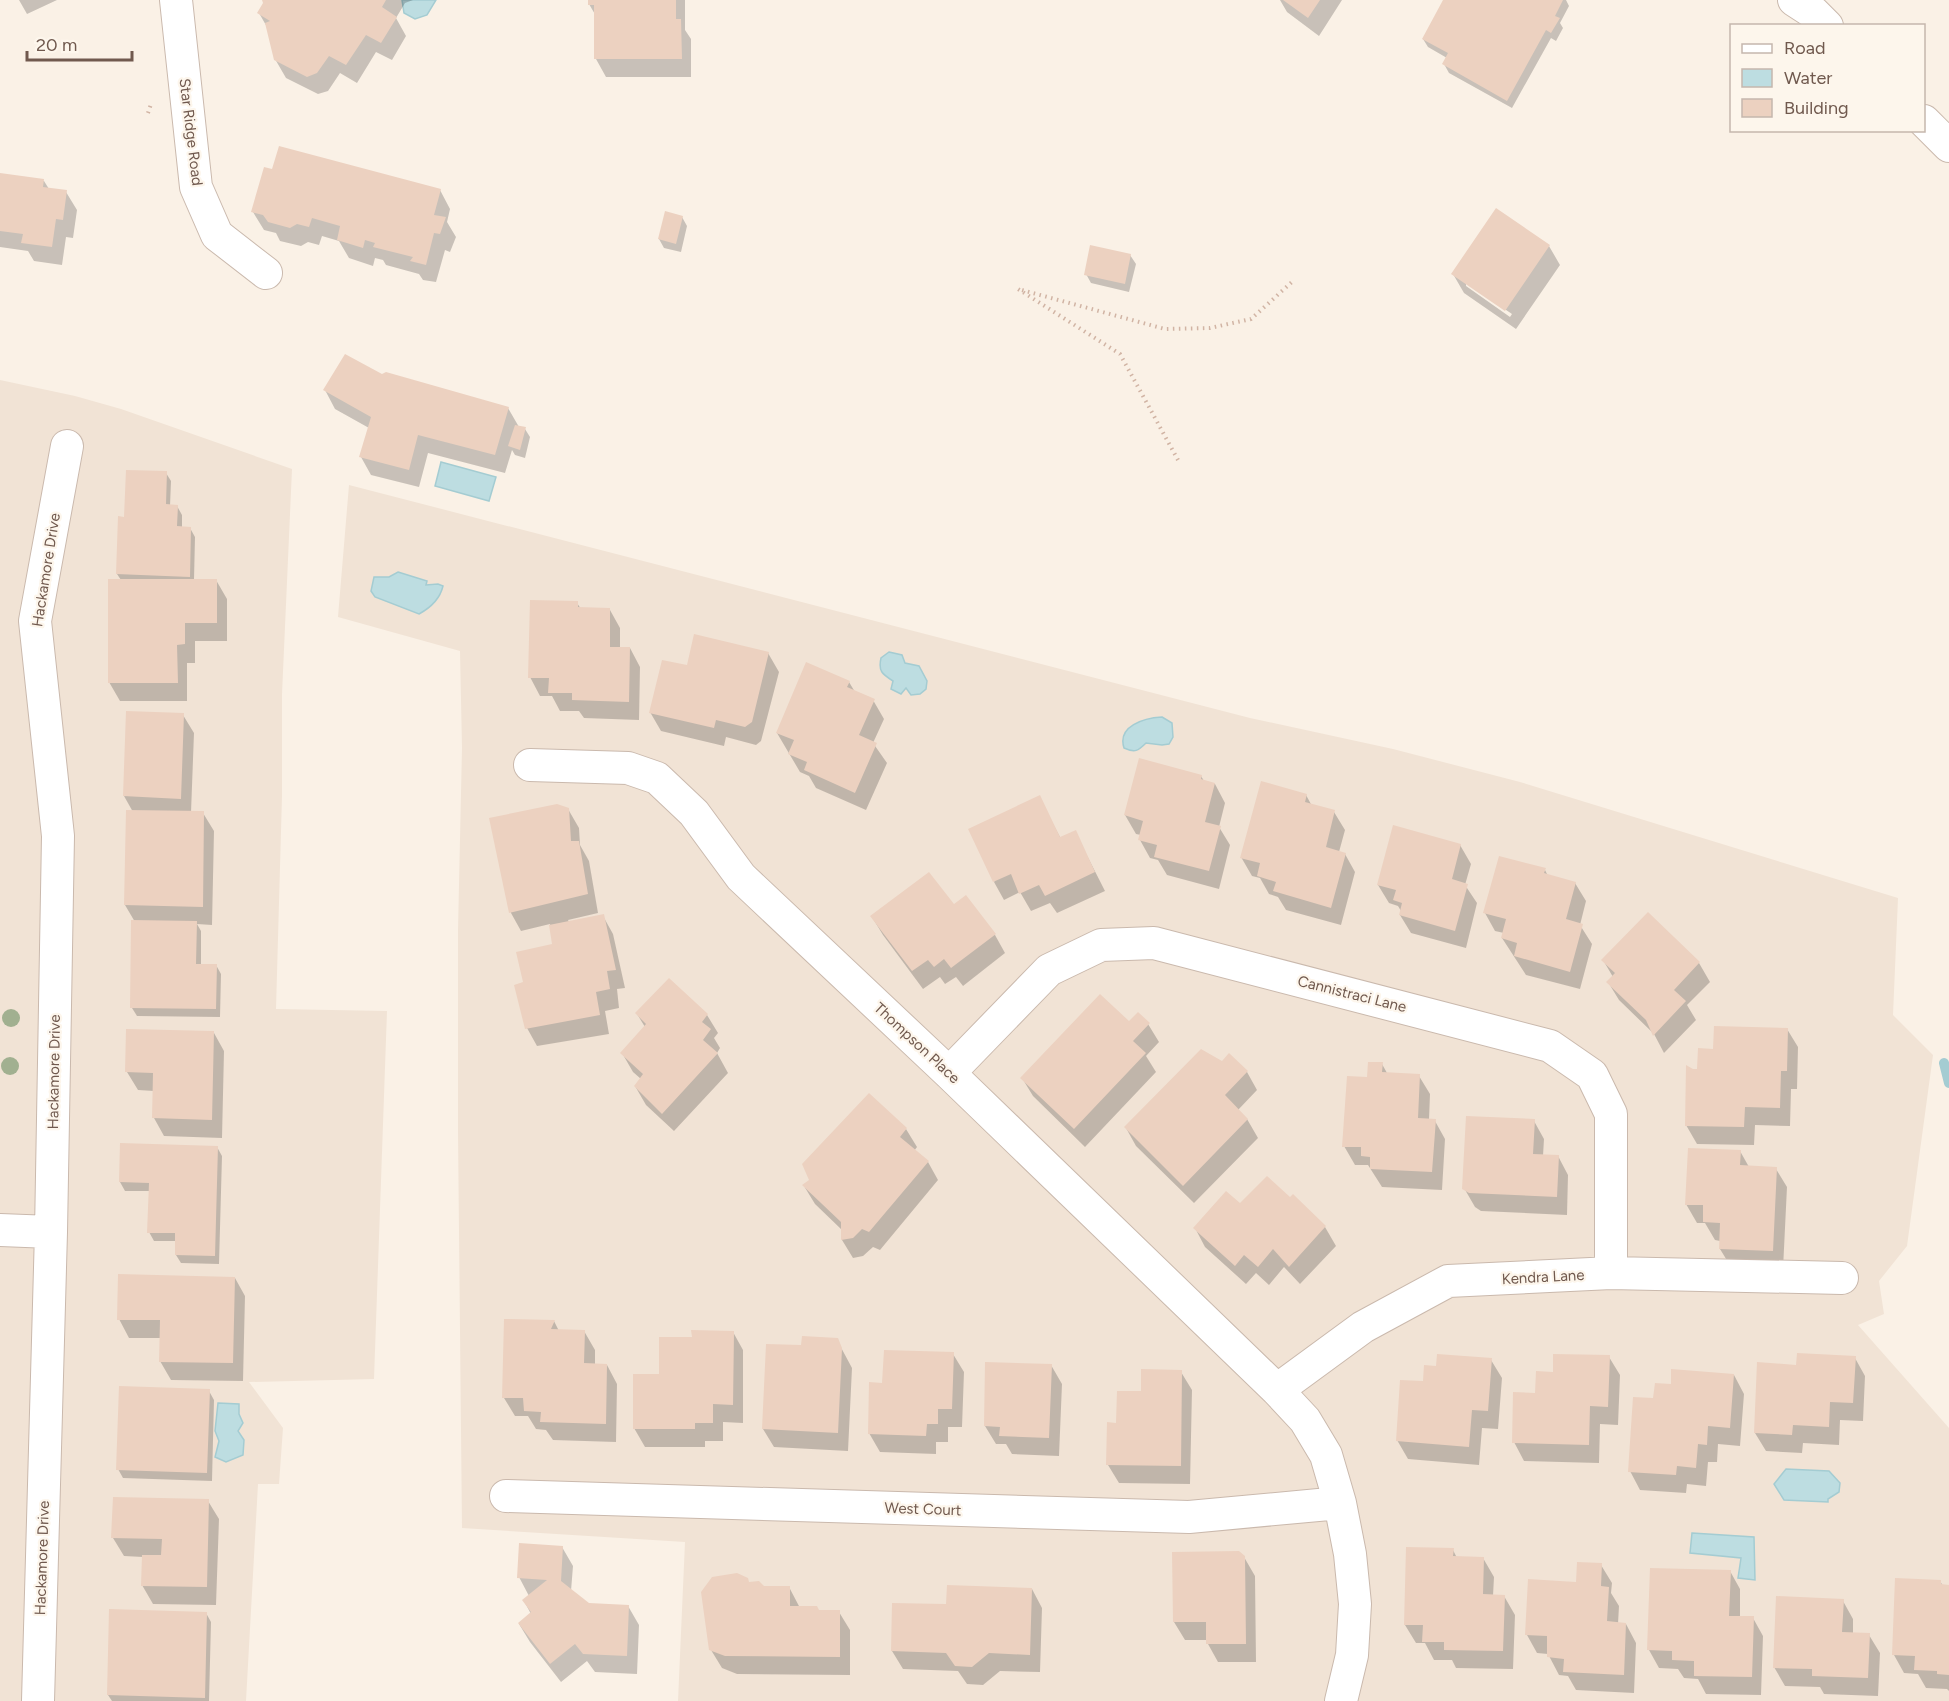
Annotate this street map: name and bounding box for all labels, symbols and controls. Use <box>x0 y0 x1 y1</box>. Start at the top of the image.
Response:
scale bar <box>27 24 132 62</box>
legend <box>1730 24 1925 132</box>
text: 20 m <box>36 34 77 56</box>
text: Road <box>1784 37 1825 59</box>
text: Water <box>1784 67 1832 89</box>
street label: Star Ridge Road <box>175 77 207 187</box>
text: Building <box>1784 97 1849 119</box>
street label: Hackamore Drive <box>28 512 64 628</box>
street label: Cannistraci Lane <box>1296 972 1408 1016</box>
street label: Thompson Place <box>870 999 964 1087</box>
street label: Hackamore Drive <box>44 1014 64 1130</box>
street label: Kendra Lane <box>1501 1266 1585 1288</box>
street label: West Court <box>884 1499 962 1519</box>
street label: Hackamore Drive <box>31 1500 53 1616</box>

